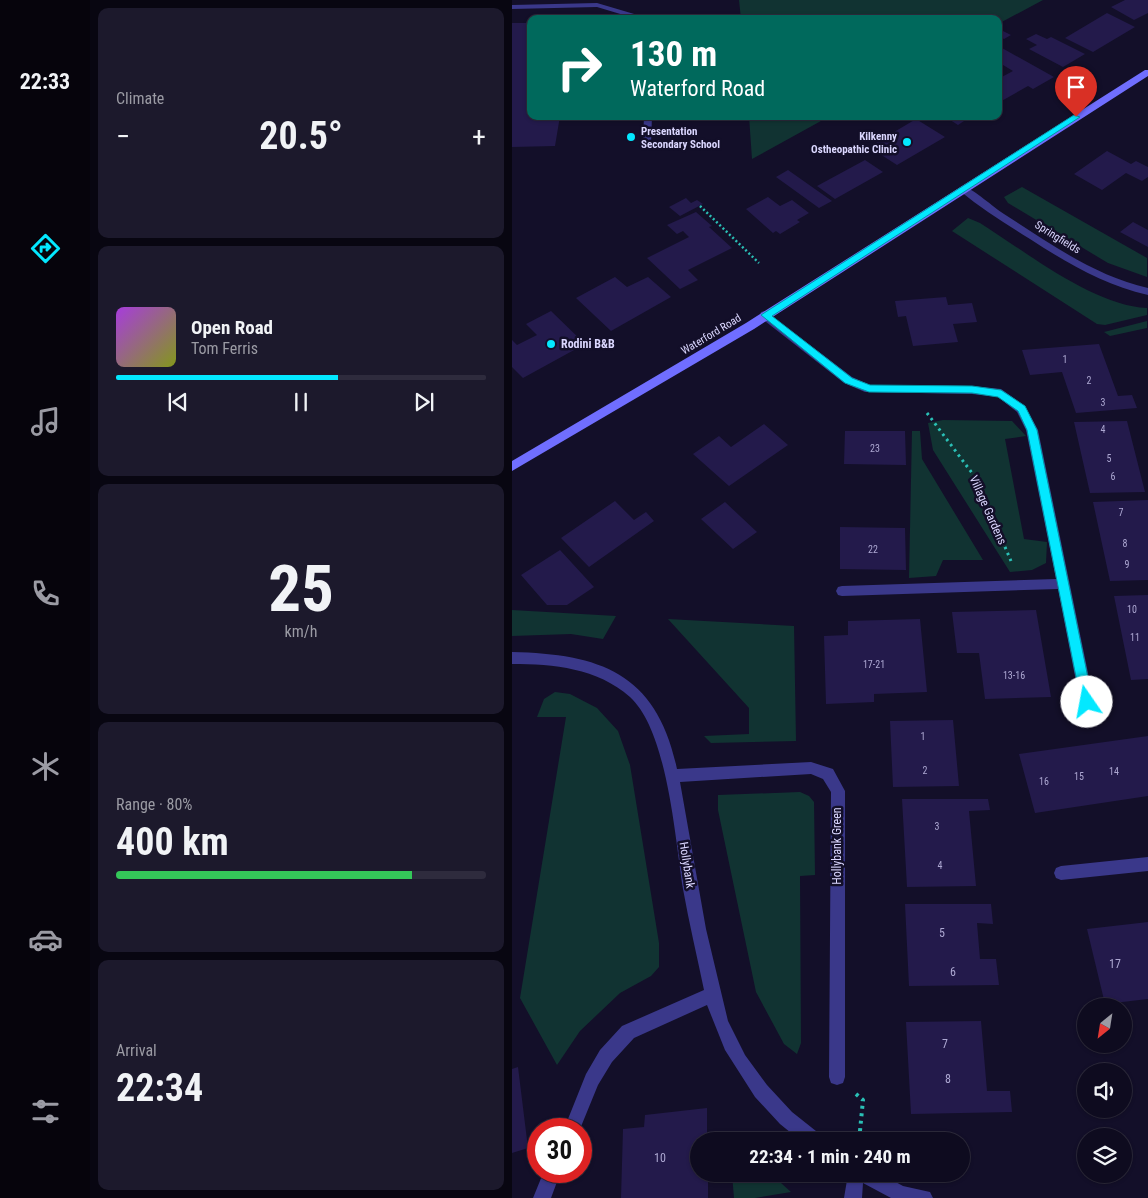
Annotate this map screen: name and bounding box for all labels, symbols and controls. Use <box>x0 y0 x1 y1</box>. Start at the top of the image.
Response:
text: 130 m <box>630 34 717 75</box>
icon: right <box>547 35 612 100</box>
pin <box>1055 66 1097 117</box>
text: 22:33 <box>20 69 70 94</box>
icon: arrive <box>1062 73 1090 101</box>
text: Waterford Road <box>630 76 765 101</box>
text: Climate <box>116 89 164 108</box>
text: 20.5° <box>259 114 343 158</box>
text: − <box>116 120 130 153</box>
text: + <box>472 120 486 153</box>
place label: Presentation Secondary School <box>641 125 720 151</box>
place label: Kilkenny Ostheopathic Clinic <box>811 130 897 156</box>
marker: Presentation Secondary School <box>625 131 637 143</box>
marker: Kilkenny Ostheopathic Clinic <box>901 136 913 148</box>
street label: Springfields <box>1033 218 1083 257</box>
icon: directions <box>28 231 63 266</box>
street label: Waterford Road <box>679 311 744 357</box>
text: Open Road <box>191 316 273 339</box>
place label: Rodini B&B <box>561 337 615 351</box>
marker: Rodini B&B <box>545 338 557 350</box>
text: Tom Ferris <box>191 339 258 358</box>
house number: 1 <box>1063 354 1067 365</box>
house number: 2 <box>1087 375 1092 386</box>
icon: previous <box>164 388 192 416</box>
icon: pause <box>287 388 315 416</box>
icon: next <box>410 388 438 416</box>
house number: 3 <box>1101 397 1106 408</box>
icon: music <box>28 404 63 439</box>
house number: 4 <box>1101 424 1106 435</box>
house number: 23 <box>870 443 880 454</box>
house number: 5 <box>1107 453 1112 464</box>
house number: 6 <box>1111 471 1116 482</box>
street label: Village Gardens <box>966 473 1010 547</box>
house number: 7 <box>1119 507 1124 518</box>
house number: 8 <box>1123 538 1128 549</box>
house number: 22 <box>868 544 878 555</box>
text: 25 <box>268 551 334 627</box>
house number: 9 <box>1125 559 1130 570</box>
icon: phone <box>28 576 63 611</box>
house number: 10 <box>1127 604 1137 615</box>
text: km/h <box>285 622 317 641</box>
house number: 11 <box>1130 632 1140 643</box>
house number: 17-21 <box>863 659 885 670</box>
house number: 13-16 <box>1003 670 1025 681</box>
position arrow <box>1060 675 1112 727</box>
house number: 1 <box>921 731 925 742</box>
icon: climate <box>28 749 63 784</box>
house number: 2 <box>923 765 928 776</box>
house number: 14 <box>1109 766 1119 777</box>
house number: 15 <box>1074 771 1084 782</box>
house number: 16 <box>1039 776 1049 787</box>
text: Range · 80% <box>116 795 192 814</box>
street label: Hollybank Green <box>830 807 844 885</box>
text: 400 km <box>116 820 229 864</box>
house number: 3 <box>935 821 940 832</box>
street label: Hollybank <box>676 841 698 890</box>
house number: 4 <box>938 860 943 871</box>
icon: car <box>28 922 63 957</box>
house number: 5 <box>939 926 945 940</box>
house number: 17 <box>1109 957 1121 971</box>
house number: 6 <box>950 965 956 979</box>
north arrow <box>1077 998 1132 1052</box>
map controls <box>1077 998 1132 1183</box>
house number: 7 <box>942 1037 948 1051</box>
text: Arrival <box>116 1041 157 1060</box>
button: sound <box>1077 1063 1132 1118</box>
text: 22:34 <box>116 1066 203 1110</box>
house number: 8 <box>945 1072 951 1086</box>
icon: filters <box>28 1094 63 1129</box>
speed limit sign: 30 <box>527 1118 592 1183</box>
button: layers <box>1077 1128 1132 1183</box>
text: 22:34 · 1 min · 240 m <box>749 1145 911 1168</box>
house number: 10 <box>654 1151 666 1165</box>

